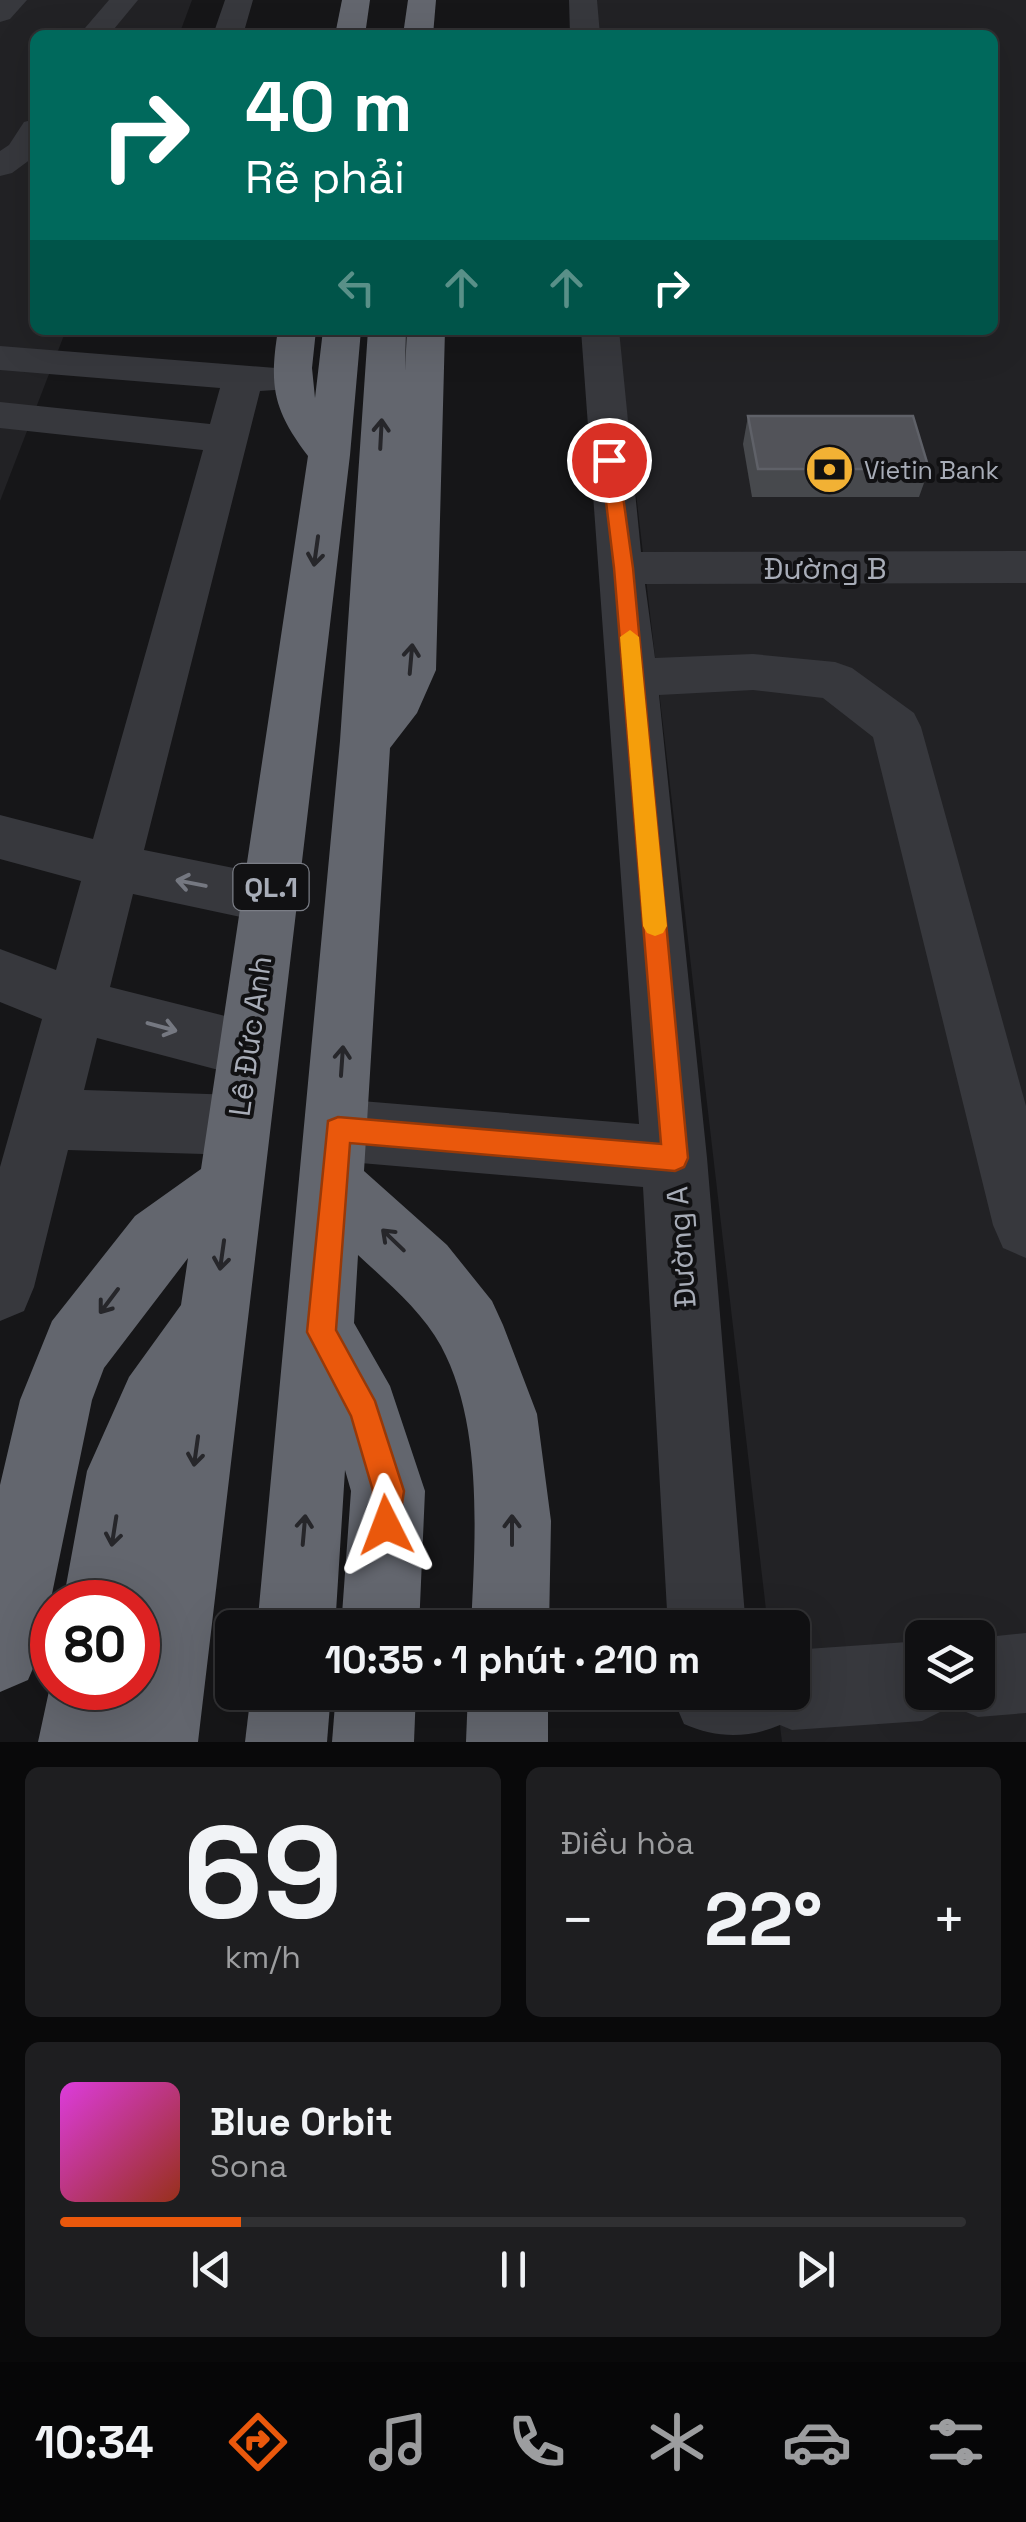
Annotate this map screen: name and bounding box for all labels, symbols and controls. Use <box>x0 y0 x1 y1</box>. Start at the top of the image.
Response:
text: 40 m <box>245 62 412 151</box>
icon: right <box>80 70 210 200</box>
text: Rẽ phải <box>245 149 405 206</box>
icon: left <box>329 260 384 315</box>
icon: ahead <box>434 260 489 315</box>
icon: ahead <box>539 260 594 315</box>
icon: right <box>644 260 699 315</box>
one-way arrow <box>371 418 390 450</box>
pin <box>567 418 652 503</box>
icon: arrive <box>582 433 637 488</box>
bank icon: Vietin Bank <box>803 444 855 496</box>
place label: Vietin Bank <box>864 454 999 486</box>
one-way arrow <box>306 534 324 567</box>
street label: Đường B <box>763 549 887 588</box>
one-way arrow <box>402 644 421 676</box>
road number: QL.1 <box>234 864 308 910</box>
one-way arrow <box>176 873 208 892</box>
street label: Lê Đức Anh <box>219 953 281 1119</box>
one-way arrow <box>146 1019 177 1038</box>
one-way arrow <box>333 1045 352 1077</box>
street label: Đường A <box>657 1185 705 1309</box>
one-way arrow <box>382 1228 406 1252</box>
one-way arrow <box>212 1238 230 1271</box>
one-way arrow <box>99 1287 120 1314</box>
one-way arrow <box>186 1434 204 1466</box>
position arrow <box>334 1473 438 1577</box>
one-way arrow <box>104 1514 123 1547</box>
one-way arrow <box>295 1515 314 1547</box>
one-way arrow <box>502 1515 522 1548</box>
speed limit sign: 80 <box>30 1580 160 1710</box>
map controls <box>905 1620 995 1710</box>
button: layers <box>905 1620 995 1710</box>
text: 10:35 · 1 phút · 210 m <box>325 1636 700 1684</box>
text: 69 <box>182 1789 343 1955</box>
text: Điều hòa <box>561 1823 694 1863</box>
text: 22° <box>704 1871 823 1967</box>
text: − <box>561 1885 595 1955</box>
text: + <box>932 1885 966 1955</box>
text: km/h <box>225 1937 301 1977</box>
text: Blue Orbit <box>210 2098 393 2146</box>
text: Sona <box>210 2146 287 2186</box>
icon: previous <box>184 2242 239 2297</box>
icon: pause <box>486 2242 541 2297</box>
icon: next <box>788 2242 843 2297</box>
icon: directions <box>223 2407 293 2477</box>
icon: music <box>363 2407 433 2477</box>
icon: phone <box>502 2407 572 2477</box>
icon: climate <box>642 2407 712 2477</box>
icon: car <box>782 2407 852 2477</box>
icon: filters <box>921 2407 991 2477</box>
text: 10:34 <box>35 2414 154 2471</box>

